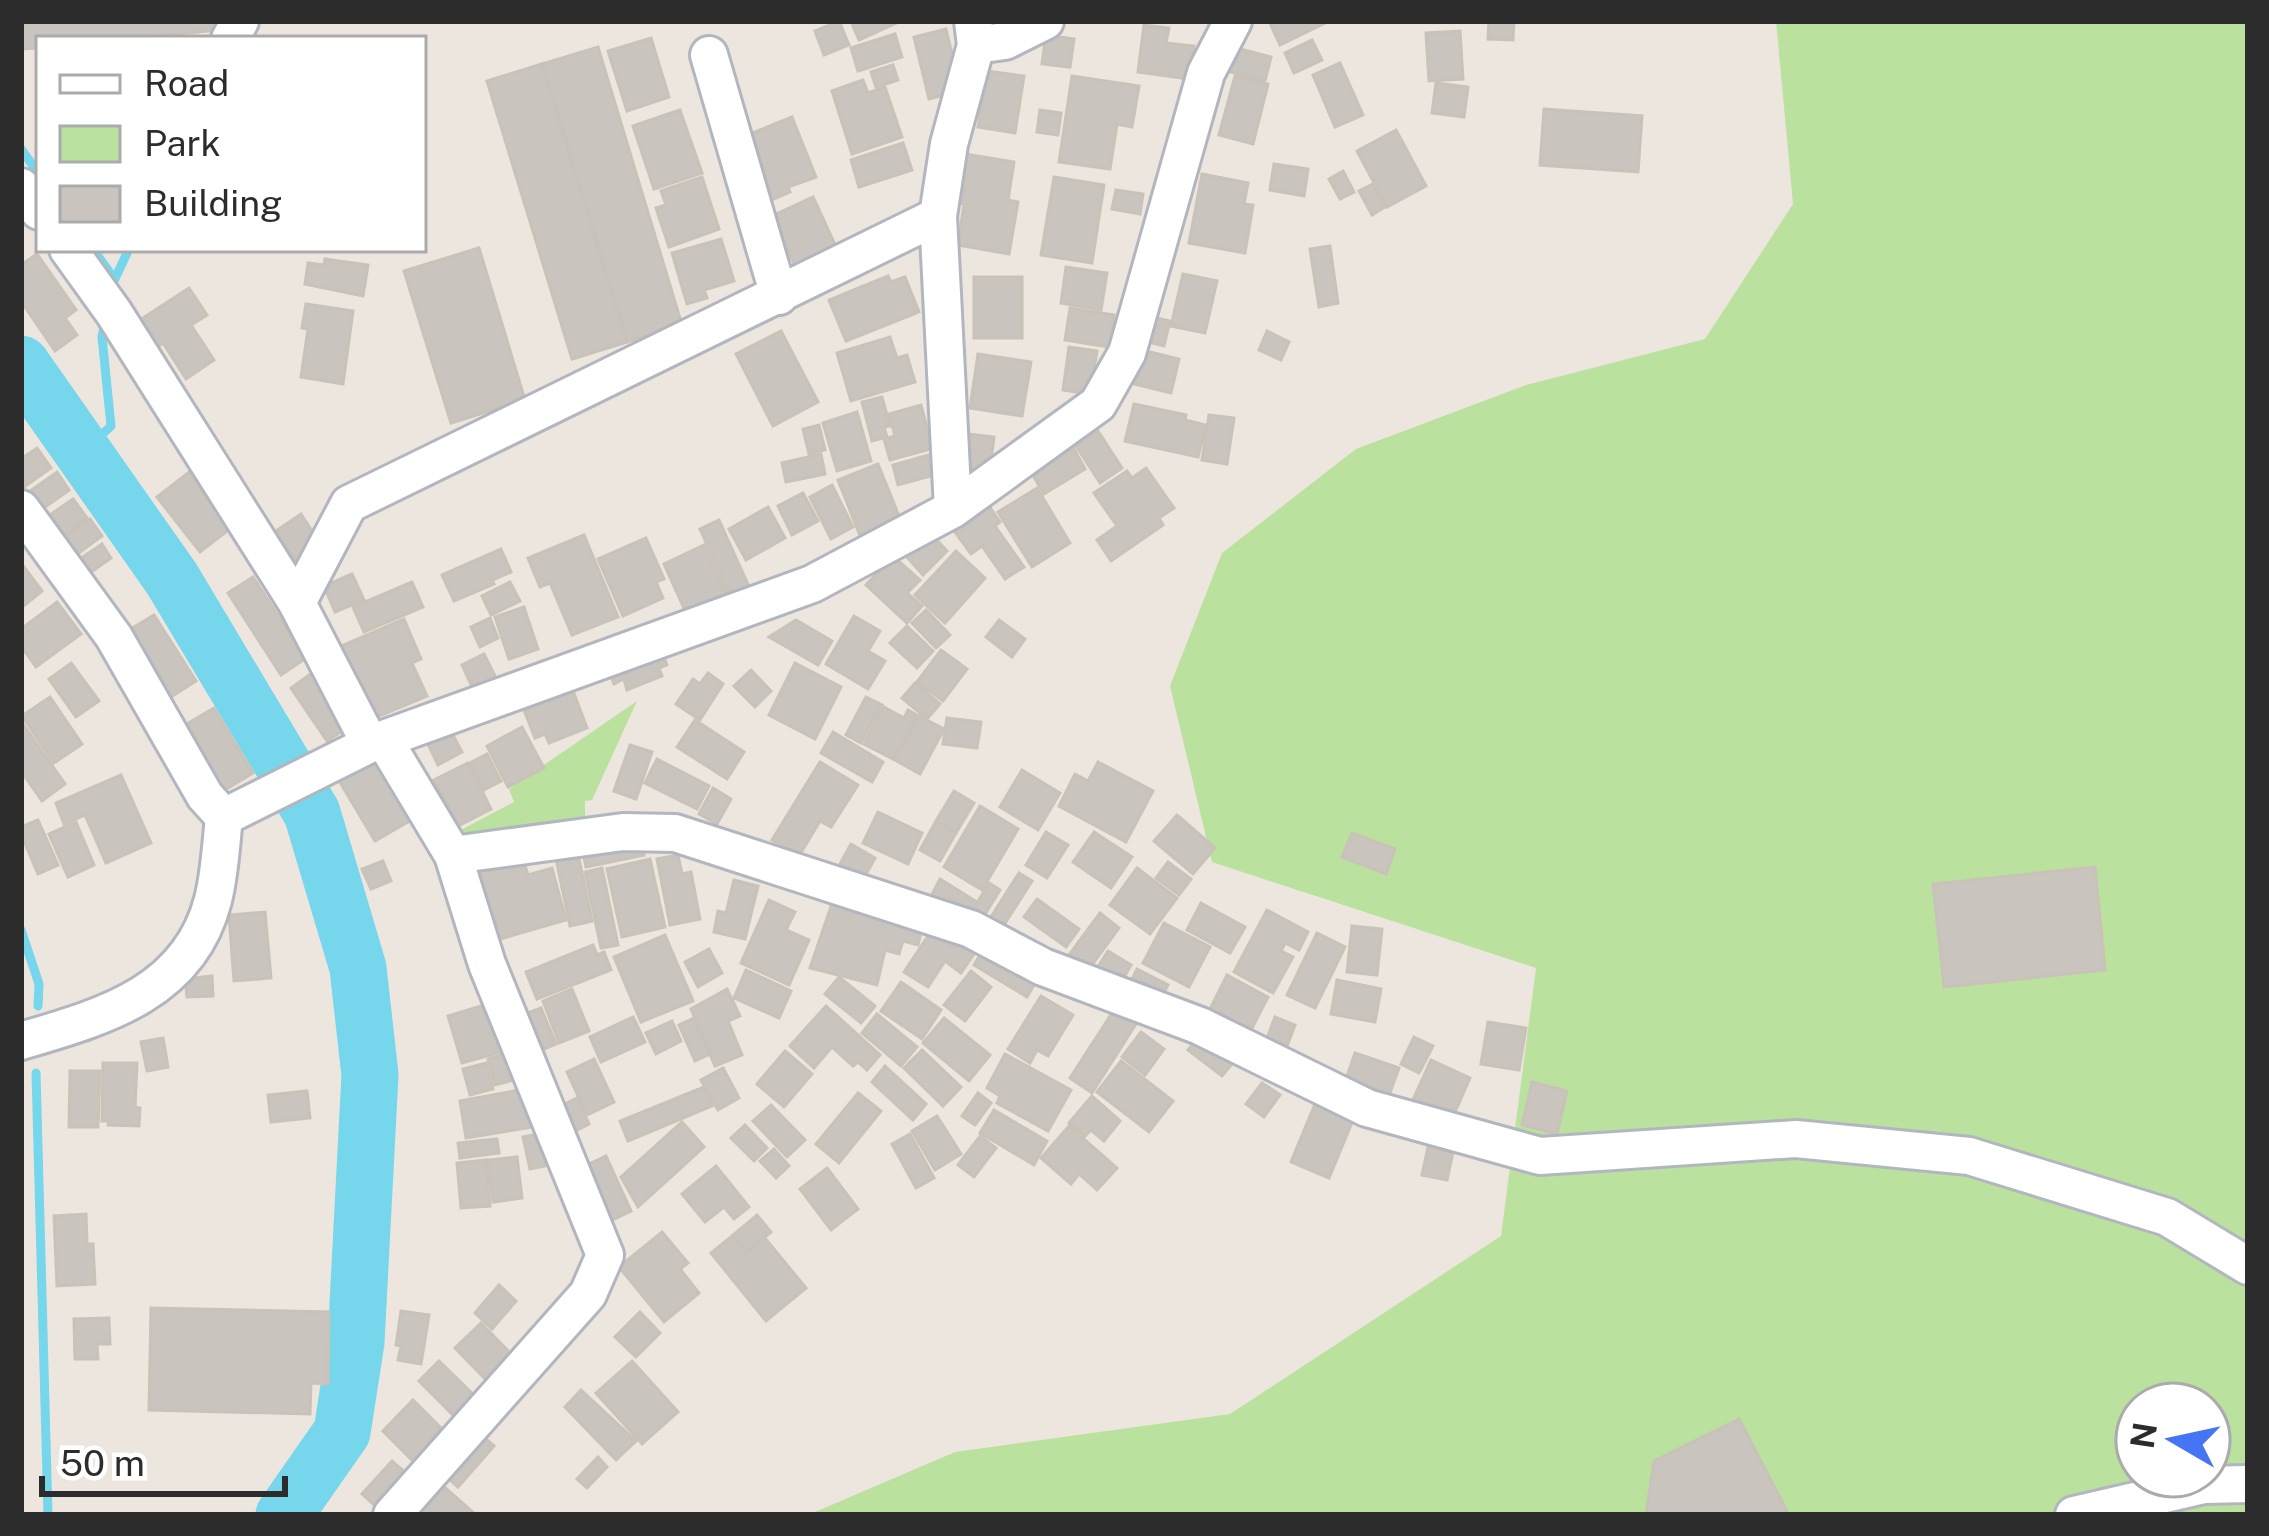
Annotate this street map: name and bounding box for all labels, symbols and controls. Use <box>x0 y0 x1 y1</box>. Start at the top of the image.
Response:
legend <box>36 36 426 252</box>
text: Road <box>144 62 229 104</box>
text: Park <box>144 122 221 164</box>
text: Building <box>144 182 282 224</box>
north arrow <box>2113 1380 2233 1500</box>
text: N <box>2123 1420 2164 1451</box>
scale bar <box>42 1422 285 1496</box>
text: 50 m <box>60 1442 145 1484</box>

